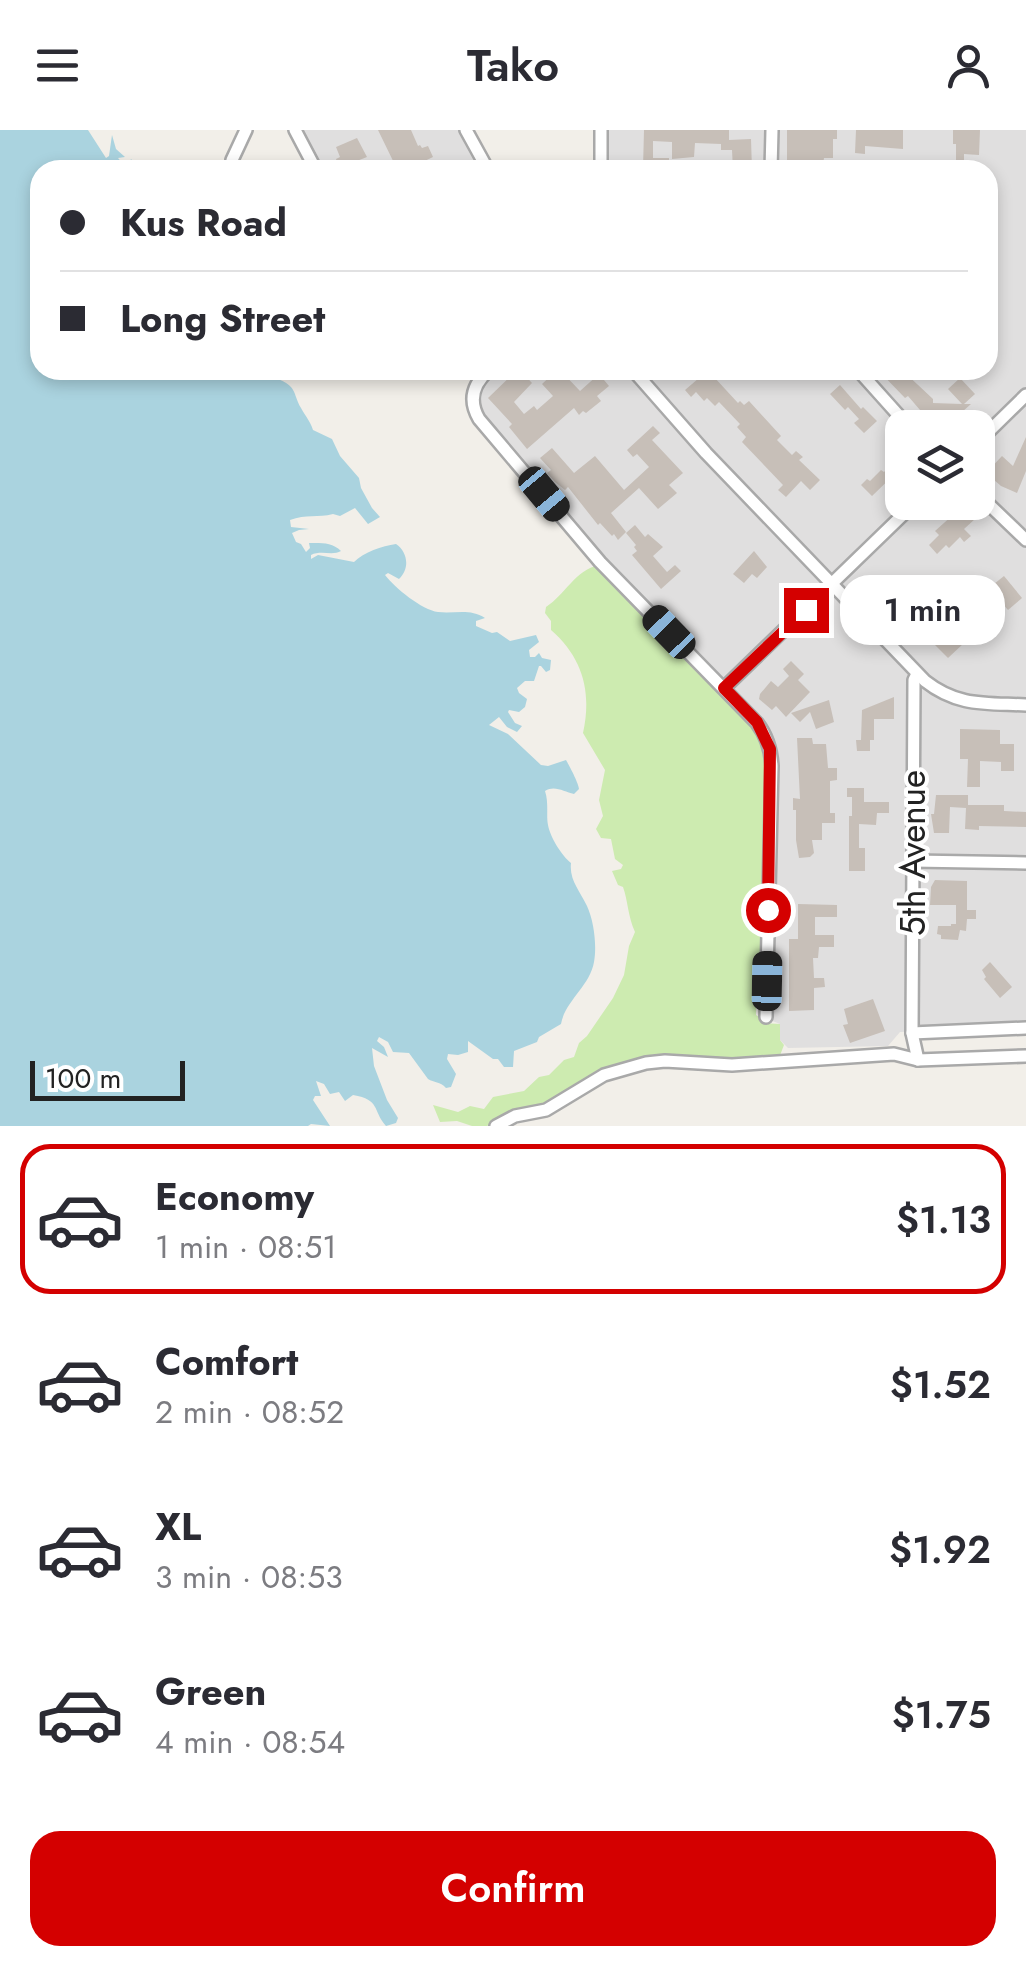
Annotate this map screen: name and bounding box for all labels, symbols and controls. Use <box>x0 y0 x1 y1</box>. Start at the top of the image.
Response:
text: Tako <box>467 33 559 98</box>
icon: menu <box>30 38 85 93</box>
icon: person <box>941 38 996 93</box>
text: Kus Road <box>120 195 287 250</box>
text: Long Street <box>120 291 325 346</box>
map controls <box>885 410 995 520</box>
button: layers <box>885 410 995 520</box>
car <box>513 461 575 527</box>
callout: 1 min <box>841 575 1006 645</box>
text: 1 min <box>884 587 961 633</box>
route end <box>784 588 829 633</box>
car <box>637 600 701 664</box>
street label: 5th Avenue <box>888 770 938 936</box>
route start <box>746 888 791 933</box>
car <box>751 951 783 1011</box>
scale bar <box>30 1056 185 1100</box>
text: 100 m <box>45 1058 121 1099</box>
text: Economy <box>155 1169 314 1224</box>
icon: car <box>35 1174 125 1264</box>
text: $1.13 <box>896 1192 991 1247</box>
text: 1 min · 08:51 <box>155 1224 337 1270</box>
text: Comfort <box>155 1334 298 1389</box>
icon: car <box>35 1339 125 1429</box>
text: $1.52 <box>890 1357 991 1412</box>
text: 2 min · 08:52 <box>155 1389 344 1435</box>
text: XL <box>155 1499 201 1554</box>
icon: car <box>35 1504 125 1594</box>
text: $1.92 <box>889 1522 991 1577</box>
text: 3 min · 08:53 <box>155 1554 343 1600</box>
text: Green <box>155 1664 266 1719</box>
icon: car <box>35 1669 125 1759</box>
text: $1.75 <box>892 1687 991 1742</box>
text: 4 min · 08:54 <box>155 1719 345 1765</box>
button: Confirm <box>30 1831 996 1946</box>

